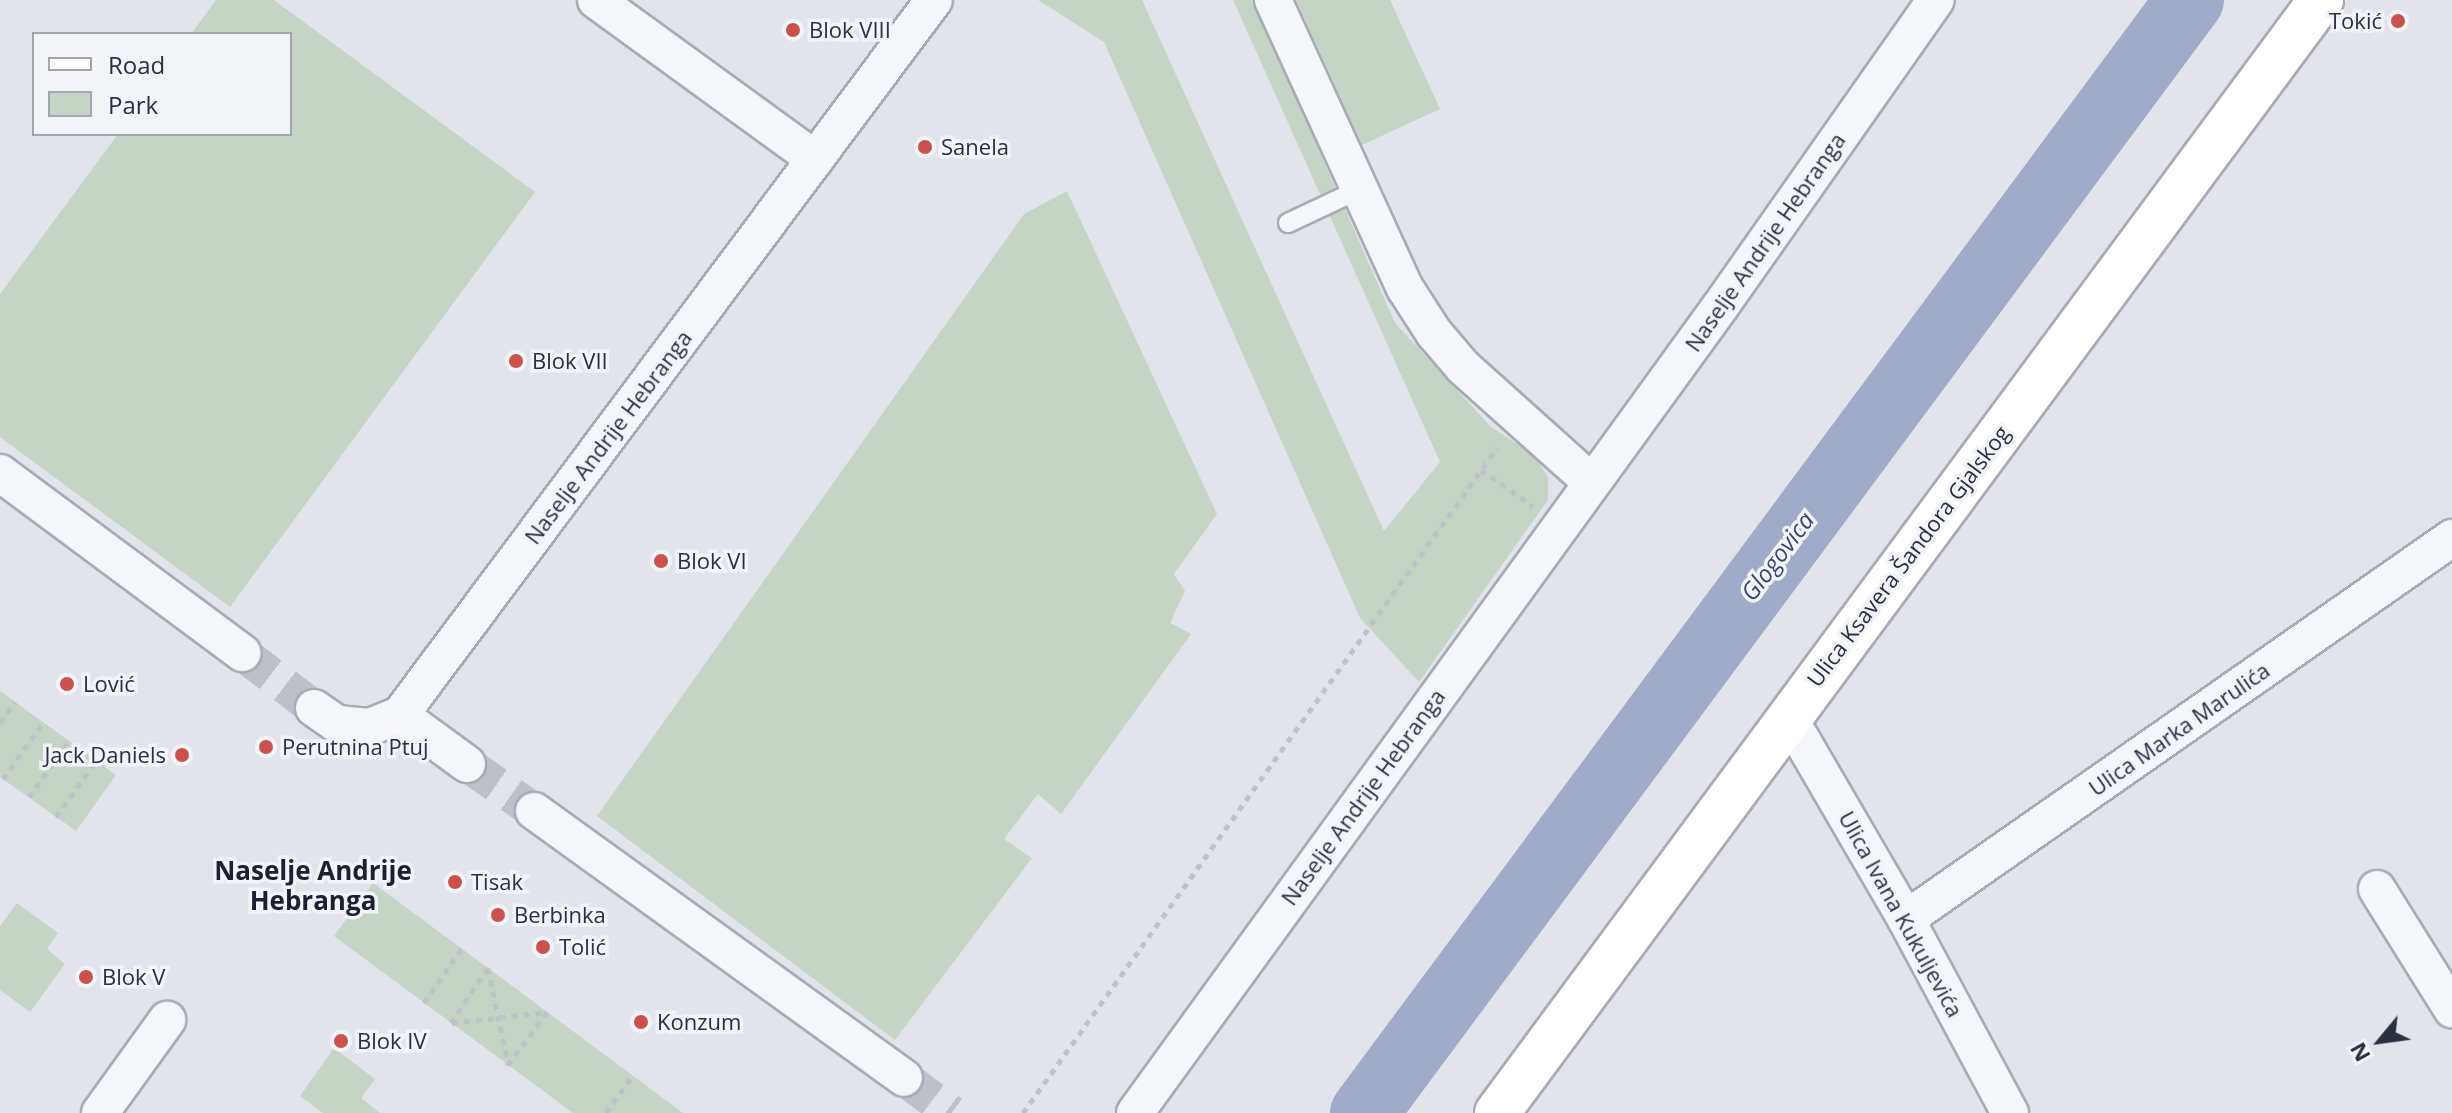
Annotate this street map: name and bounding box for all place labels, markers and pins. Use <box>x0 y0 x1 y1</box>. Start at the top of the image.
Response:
place label: Tokić <box>2329 8 2382 34</box>
marker: Tokić <box>2389 12 2407 30</box>
place label: Blok VIII <box>809 17 891 43</box>
marker: Blok VIII <box>784 21 802 39</box>
place label: Sanela <box>941 134 1009 160</box>
marker: Sanela <box>916 138 934 156</box>
place label: Blok VII <box>532 348 608 374</box>
marker: Blok VII <box>507 352 525 370</box>
place label: Blok VI <box>677 548 747 574</box>
marker: Blok VI <box>652 552 670 570</box>
place label: Lović <box>83 671 135 697</box>
marker: Lović <box>58 675 76 693</box>
place label: Perutnina Ptuj <box>282 734 429 760</box>
marker: Perutnina Ptuj <box>257 738 275 756</box>
place label: Jack Daniels <box>44 742 166 768</box>
marker: Jack Daniels <box>173 746 191 764</box>
place label: Tisak <box>471 869 523 895</box>
marker: Tisak <box>446 873 464 891</box>
place label: Berbinka <box>514 902 606 928</box>
marker: Berbinka <box>489 906 507 924</box>
place label: Tolić <box>559 934 606 960</box>
marker: Tolić <box>534 938 552 956</box>
place label: Blok V <box>102 964 165 990</box>
marker: Blok V <box>77 968 95 986</box>
place label: Konzum <box>657 1009 741 1035</box>
marker: Konzum <box>632 1013 650 1031</box>
place label: Blok IV <box>357 1028 427 1054</box>
marker: Blok IV <box>332 1032 350 1050</box>

